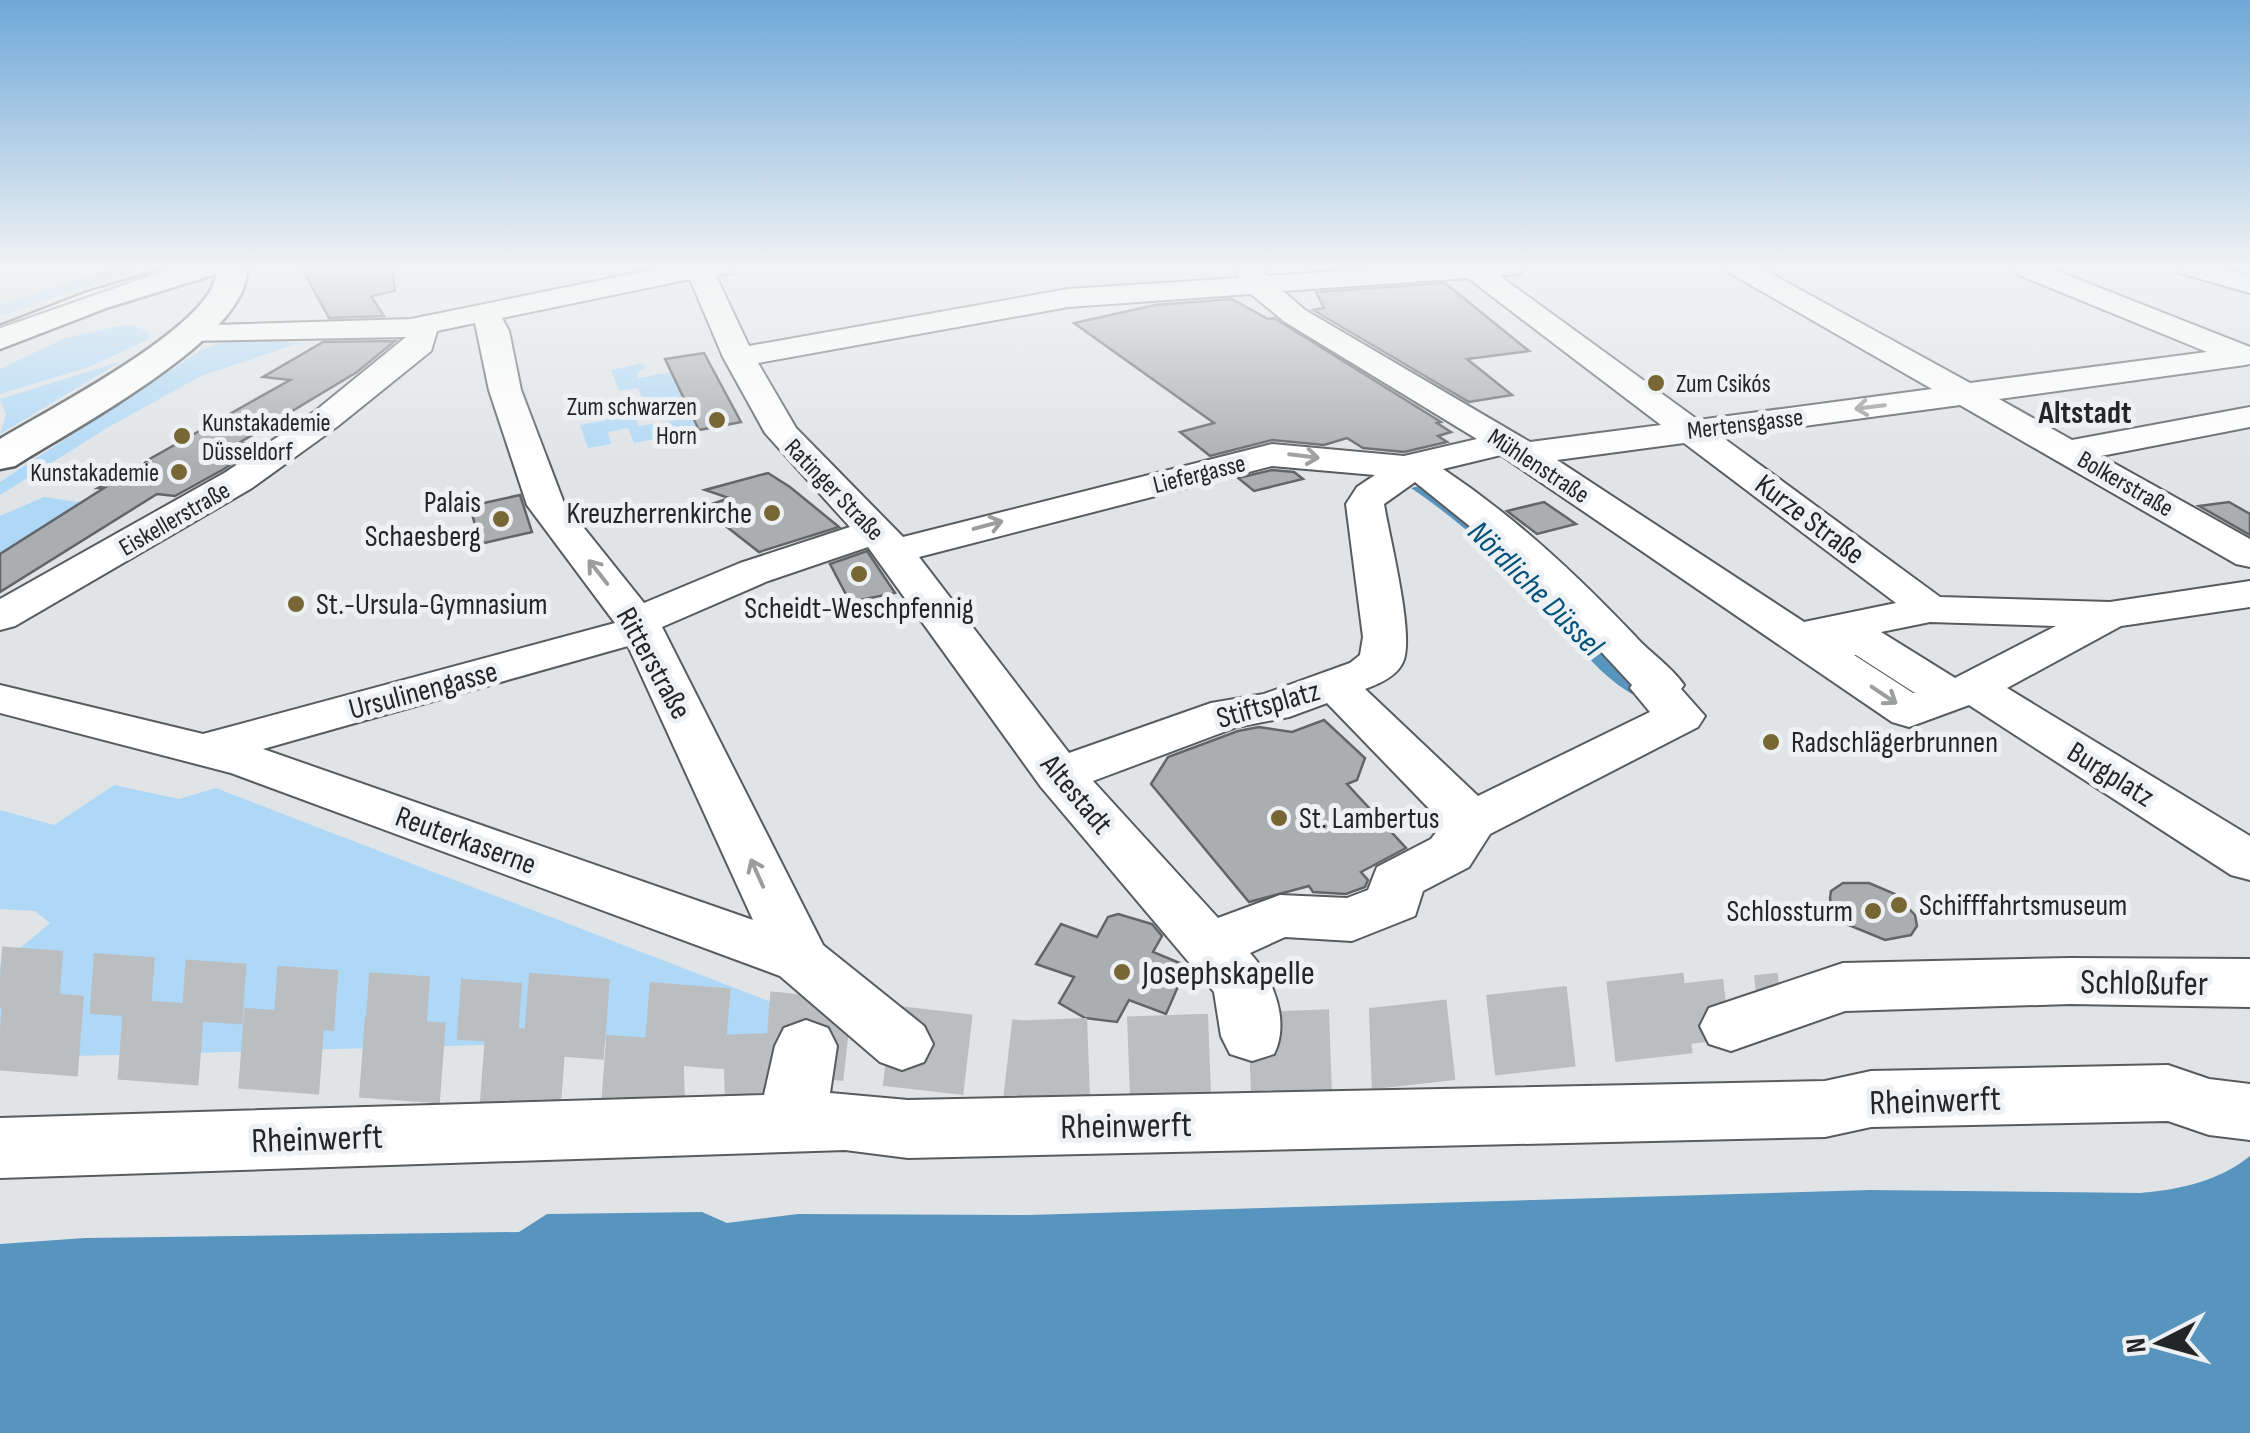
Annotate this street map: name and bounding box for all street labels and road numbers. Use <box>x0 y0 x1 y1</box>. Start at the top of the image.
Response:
street label: Mertensgasse <box>1686 402 1805 447</box>
street label: Mühlenstraße <box>1482 422 1595 511</box>
street label: Ratinger Straße <box>778 432 890 548</box>
street label: Bolkerstraße <box>2072 444 2179 524</box>
street label: Liefergasse <box>1150 448 1249 501</box>
street label: Kurze Straße <box>1747 467 1871 573</box>
street label: Eiskellerstraße <box>114 475 236 563</box>
street label: Ritterstraße <box>608 601 698 726</box>
street label: Ursulinengasse <box>345 654 501 728</box>
street label: Stiftsplatz <box>1213 673 1324 737</box>
street label: Burgplatz <box>2061 734 2161 815</box>
street label: Altestadt <box>1032 747 1120 842</box>
street label: Reuterkaserne <box>390 799 541 883</box>
street label: Schloßufer <box>2080 961 2208 1006</box>
street label: Rheinwerft <box>1869 1078 2002 1125</box>
street label: Rheinwerft <box>1060 1104 1192 1149</box>
street label: Rheinwerft <box>251 1116 384 1163</box>

